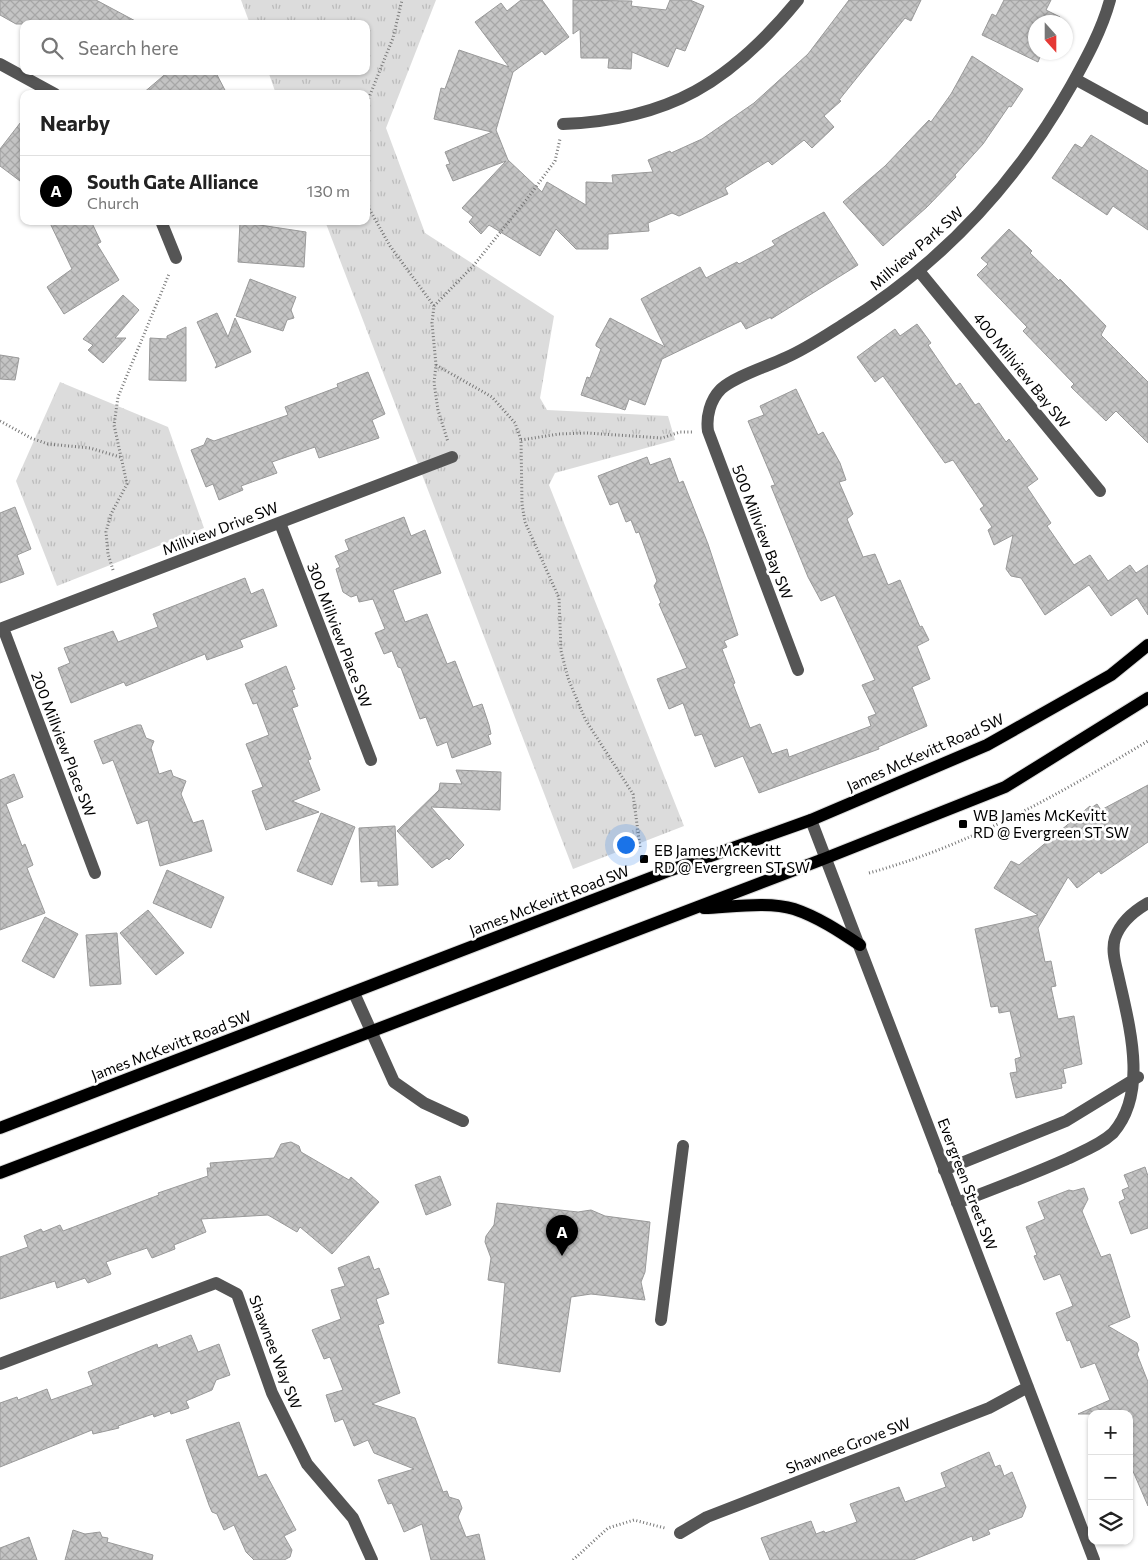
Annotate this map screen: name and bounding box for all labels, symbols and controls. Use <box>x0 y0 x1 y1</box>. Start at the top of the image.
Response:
north arrow <box>1028 15 1073 60</box>
search box <box>20 20 370 75</box>
icon: search <box>38 34 66 62</box>
text: Search here <box>78 36 178 59</box>
text: Nearby <box>40 110 110 135</box>
text: South Gate Alliance <box>87 170 258 193</box>
text: A <box>50 181 62 200</box>
text: 130 m <box>307 181 350 200</box>
text: Church <box>87 193 139 212</box>
street label: Millview Park SW <box>866 202 966 294</box>
street label: 400 Millview Bay SW <box>970 309 1074 431</box>
street label: 500 Millview Bay SW <box>729 462 797 602</box>
street label: Millview Drive SW <box>159 498 281 558</box>
street label: 300 Millview Place SW <box>304 560 376 710</box>
street label: 200 Millview Place SW <box>28 669 100 819</box>
street label: James McKevitt Road SW <box>844 709 1006 795</box>
place label: WB James McKevitt RD @ Evergreen ST SW <box>973 806 1129 841</box>
marker: WB James McKevitt RD @ Evergreen ST SW <box>957 818 969 830</box>
your location <box>613 832 639 858</box>
place label: EB James McKevitt RD @ Evergreen ST SW <box>654 841 810 876</box>
marker: EB James McKevitt RD @ Evergreen ST SW <box>638 853 650 865</box>
street label: James McKevitt Road SW <box>466 861 632 939</box>
street label: James McKevitt Road SW <box>88 1006 254 1084</box>
street label: Evergreen Street SW <box>934 1115 1002 1253</box>
pin: A <box>546 1215 578 1256</box>
street label: Shawnee Way SW <box>246 1292 306 1412</box>
map controls <box>1088 1410 1133 1545</box>
button: + <box>1088 1410 1133 1455</box>
street label: Shawnee Grove SW <box>783 1413 913 1477</box>
button: − <box>1088 1455 1133 1500</box>
button: layers <box>1088 1500 1133 1545</box>

